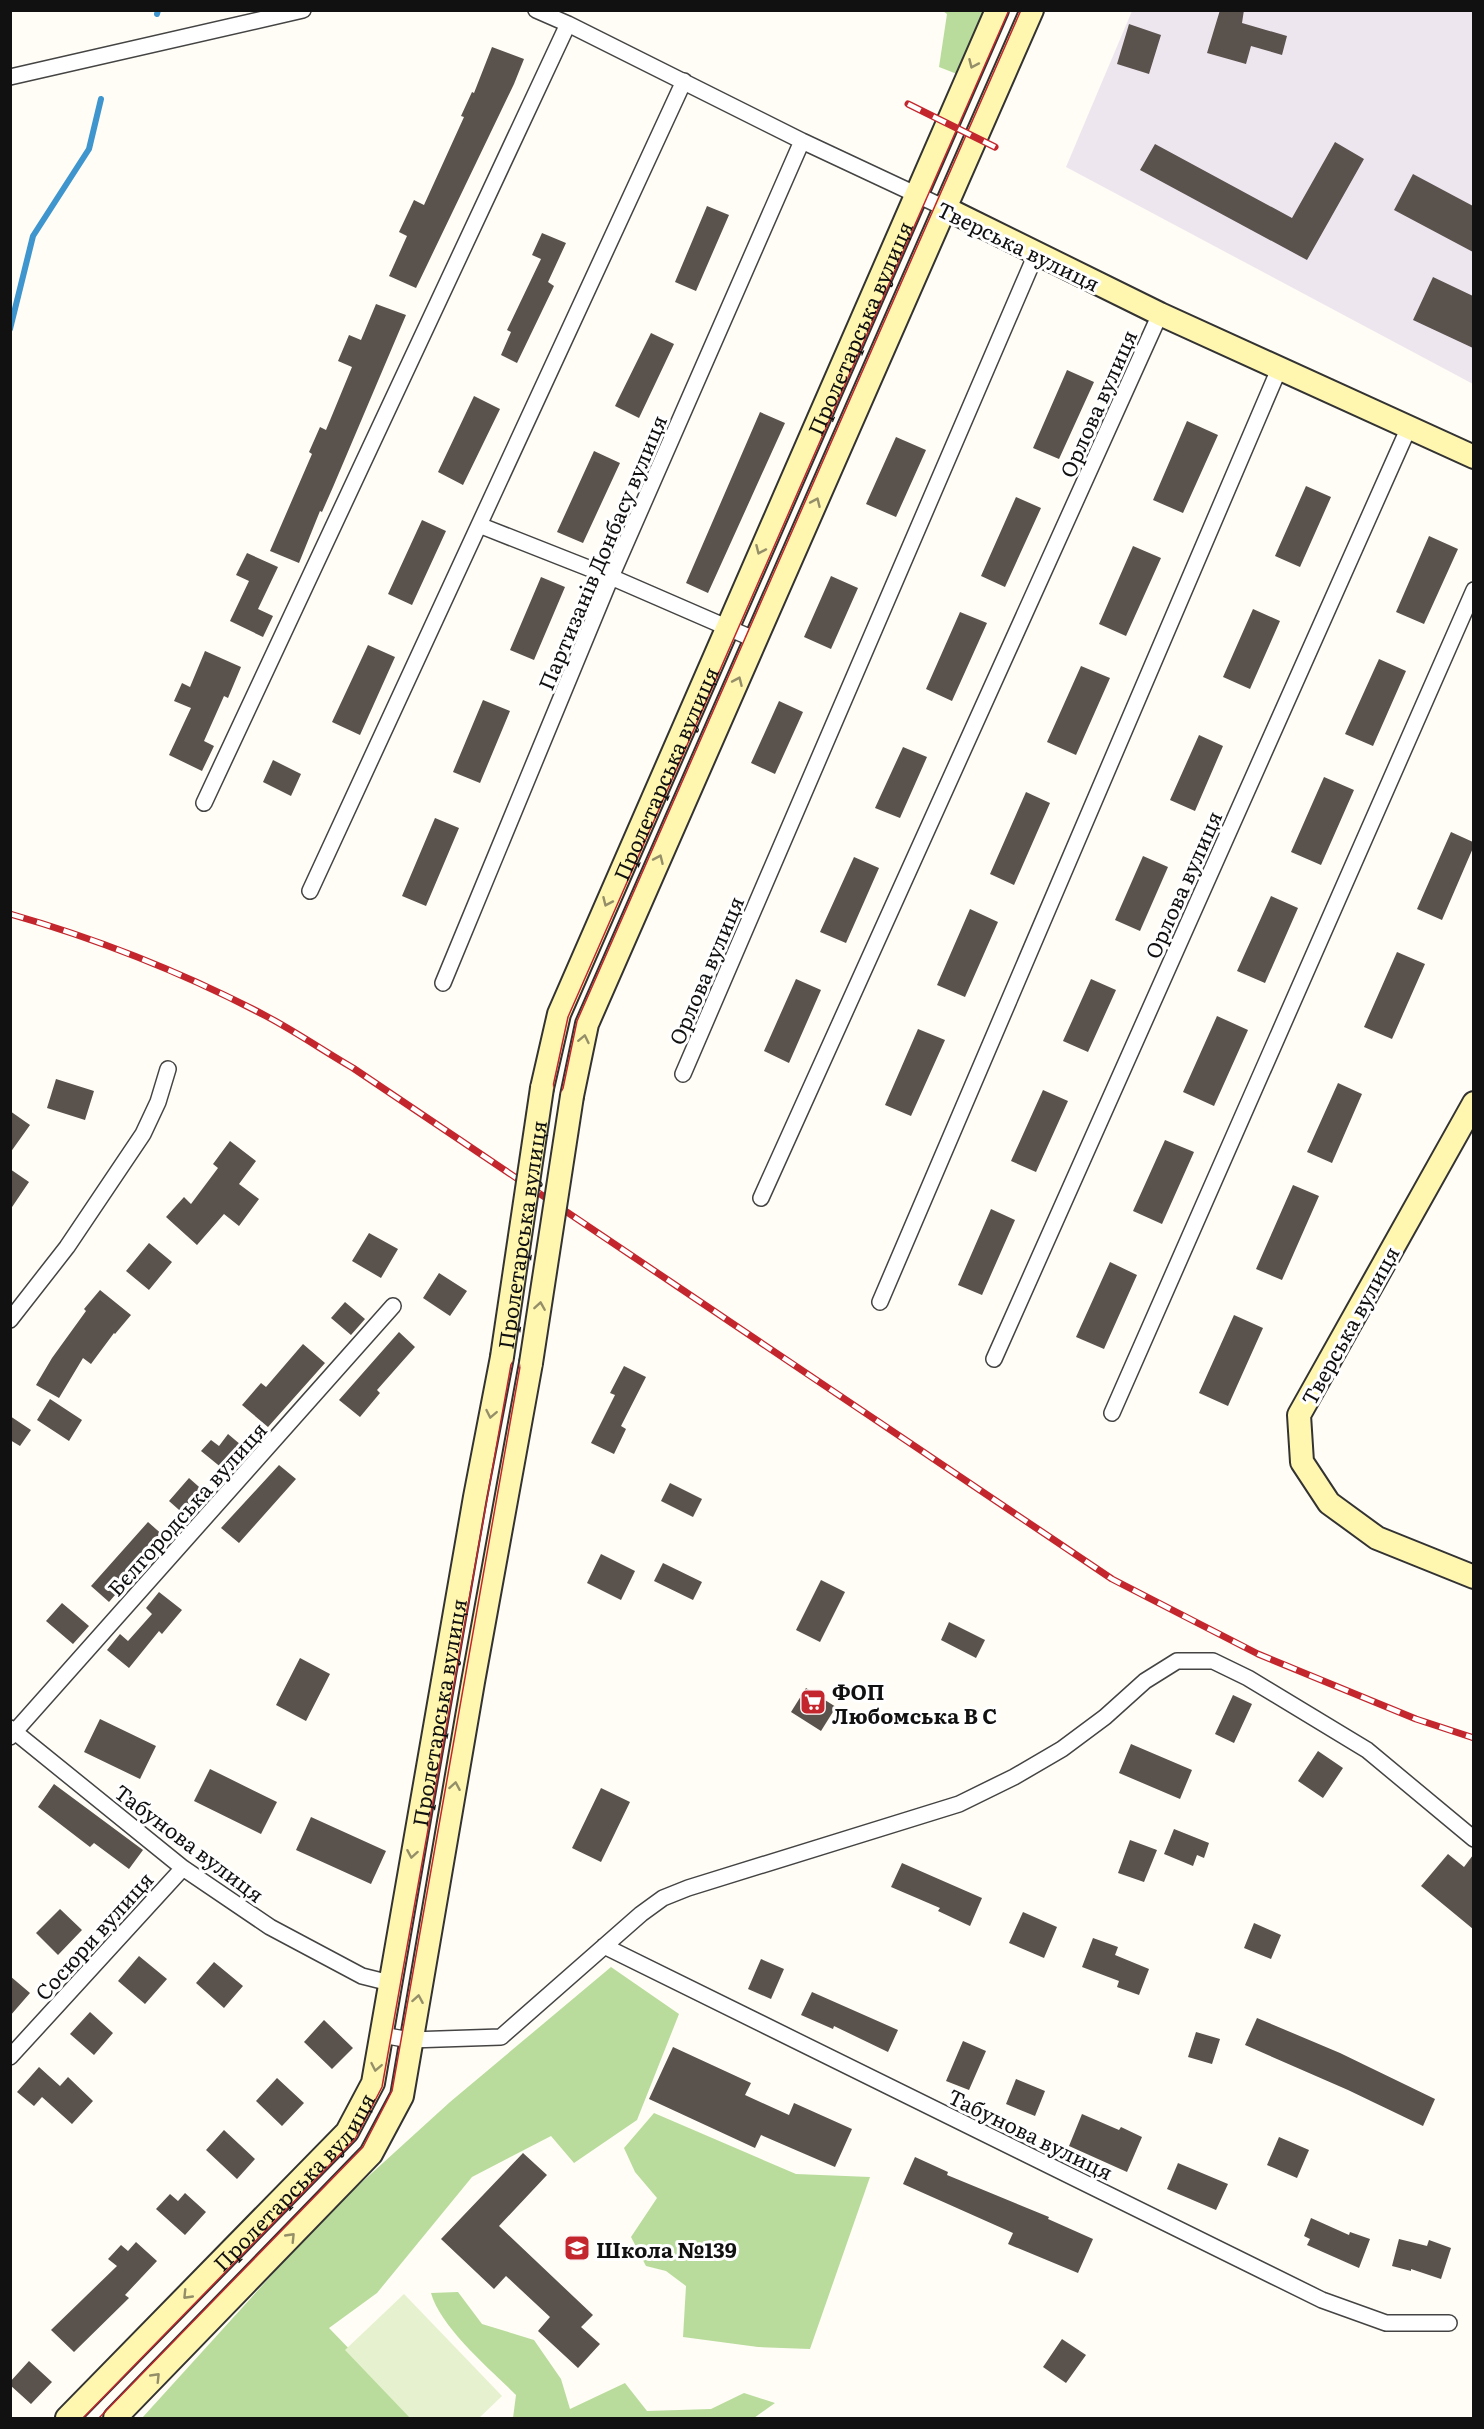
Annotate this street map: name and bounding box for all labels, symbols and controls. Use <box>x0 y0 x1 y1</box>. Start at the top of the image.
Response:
one-way arrow <box>969 58 981 69</box>
street label: Тверська вулиця <box>932 192 1106 298</box>
street label: Пролетарська вулиця <box>798 215 919 439</box>
street label: Орлова вулиця <box>1051 324 1143 482</box>
street label: Партизанів Донбасу вулиця <box>529 410 673 694</box>
one-way arrow <box>809 497 821 508</box>
one-way arrow <box>755 544 767 555</box>
street label: Пролетарська вулиця <box>604 661 725 885</box>
one-way arrow <box>731 676 743 687</box>
street label: Орлова вулиця <box>1136 805 1228 963</box>
one-way arrow <box>652 854 664 865</box>
street label: Орлова вулиця <box>660 891 750 1049</box>
one-way arrow <box>602 896 614 907</box>
one-way arrow <box>577 1034 590 1044</box>
street label: Пролетарська вулиця <box>488 1118 553 1351</box>
street label: Тверська вулиця <box>1292 1240 1406 1410</box>
one-way arrow <box>533 1301 545 1310</box>
one-way arrow <box>485 1409 498 1419</box>
street label: Бєлгородська вулиця <box>99 1414 273 1602</box>
street label: Пролетарська вулиця <box>402 1596 473 1829</box>
place label: ФОП Любомська В С <box>832 1675 997 1730</box>
supermarket icon: ФОП Любомська В С <box>798 1687 828 1717</box>
street label: Табунова вулиця <box>109 1775 271 1909</box>
one-way arrow <box>448 1781 461 1791</box>
one-way arrow <box>407 1850 419 1859</box>
street label: Сосюри вулиця <box>27 1864 159 2006</box>
one-way arrow <box>411 1994 424 2004</box>
one-way arrow <box>370 2062 383 2072</box>
street label: Табунова вулиця <box>943 2080 1119 2186</box>
street label: Пролетарська вулиця <box>205 2087 381 2277</box>
one-way arrow <box>284 2233 295 2244</box>
school or university icon: Школа №139 <box>562 2233 592 2263</box>
place label: Школа №139 <box>596 2233 737 2264</box>
one-way arrow <box>184 2288 195 2299</box>
one-way arrow <box>148 2373 159 2384</box>

